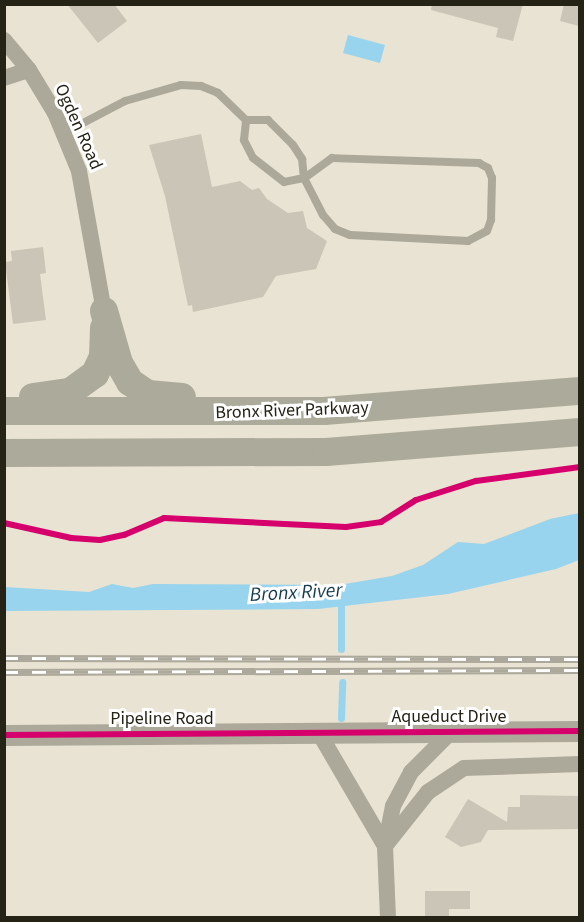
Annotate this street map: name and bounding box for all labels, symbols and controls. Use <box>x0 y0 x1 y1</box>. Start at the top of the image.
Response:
street label: Ogden Road <box>49 81 107 173</box>
street label: Bronx River Parkway <box>215 398 369 424</box>
water label: Bronx River <box>249 579 343 607</box>
street label: Aqueduct Drive <box>392 706 506 728</box>
street label: Pipeline Road <box>110 708 214 730</box>

